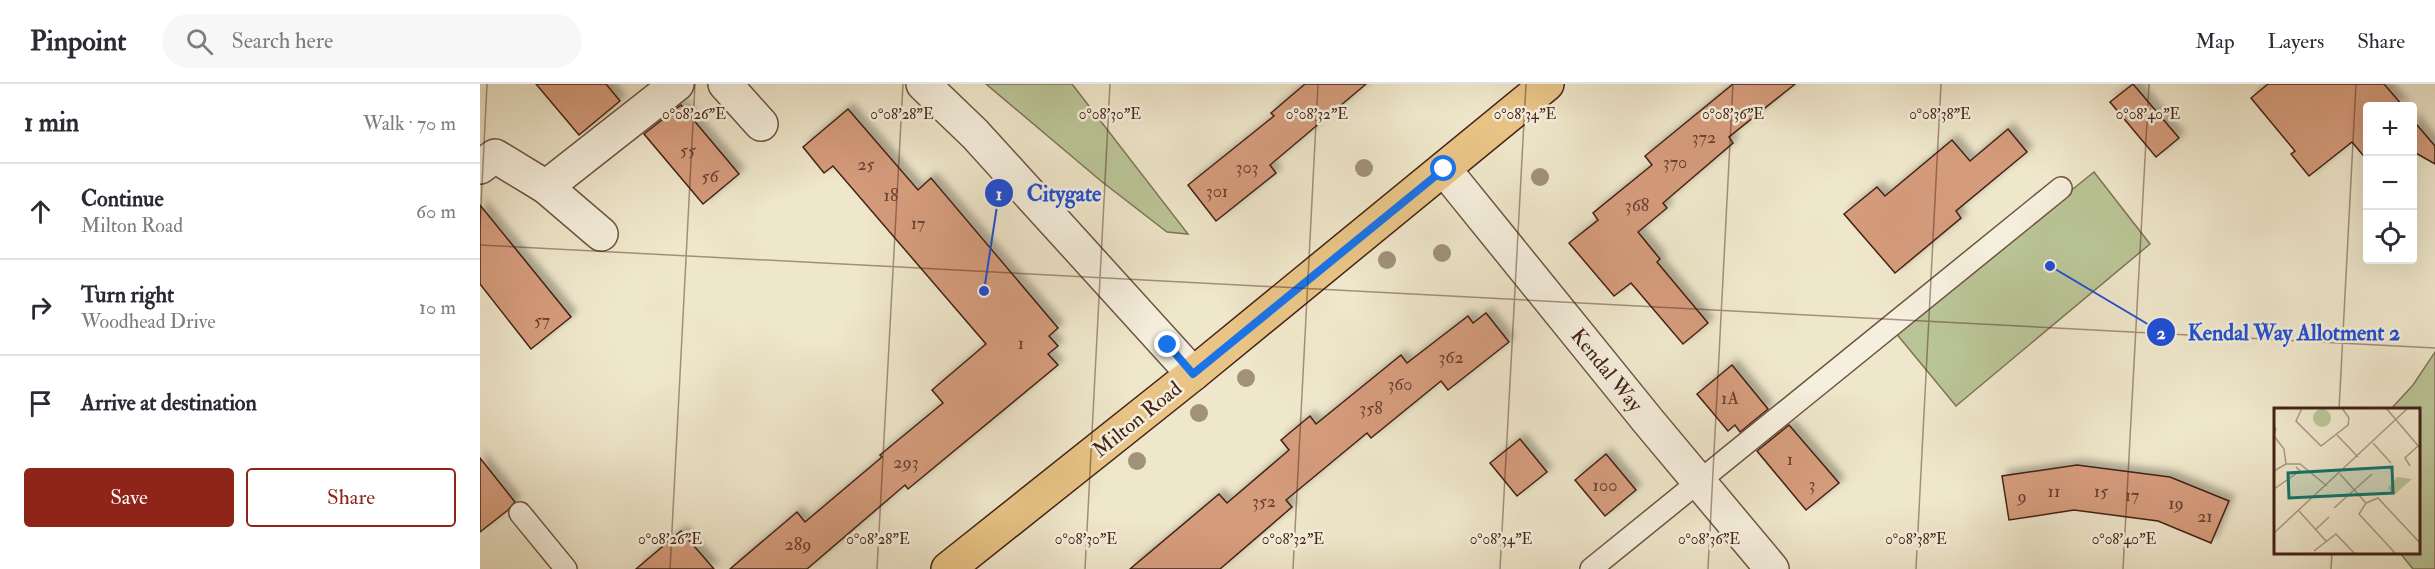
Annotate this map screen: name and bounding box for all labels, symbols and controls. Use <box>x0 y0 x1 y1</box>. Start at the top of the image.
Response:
search box <box>162 14 582 68</box>
text: Pinpoint <box>30 24 126 59</box>
icon: search <box>183 25 216 58</box>
text: Search here <box>231 27 333 55</box>
text: Map <box>2195 28 2235 55</box>
text: Layers <box>2268 28 2324 55</box>
text: Share <box>2357 28 2405 55</box>
map controls <box>2363 102 2417 264</box>
button: + <box>2363 102 2417 156</box>
text: 0°08'26"E <box>662 105 726 124</box>
text: 0°08'28"E <box>870 105 934 124</box>
text: 0°08'30"E <box>1079 105 1141 124</box>
text: 0°08'32"E <box>1286 105 1348 124</box>
text: 0°08'34"E <box>1494 105 1557 124</box>
text: 0°08'36"E <box>1702 105 1764 124</box>
text: 0°08'38"E <box>1909 105 1971 124</box>
text: 0°08'40"E <box>2116 105 2181 124</box>
text: 1 min <box>24 107 79 139</box>
text: Walk · 70 m <box>363 111 456 136</box>
house number: 372 <box>1692 126 1716 149</box>
house number: 55 <box>680 139 696 162</box>
house number: 370 <box>1663 151 1687 174</box>
house number: 25 <box>858 153 875 176</box>
route start <box>1430 155 1456 181</box>
house number: 303 <box>1235 156 1259 179</box>
button: − <box>2363 156 2417 210</box>
house number: 56 <box>702 165 719 188</box>
callout: Citygate <box>984 173 1113 213</box>
text: Citygate <box>1027 180 1102 209</box>
house number: 301 <box>1206 180 1228 203</box>
text: 1 <box>996 183 1002 206</box>
house number: 18 <box>884 184 898 207</box>
text: Continue <box>81 185 164 213</box>
house number: 368 <box>1625 194 1649 217</box>
icon: ahead <box>24 195 57 228</box>
text: 60 m <box>416 199 456 224</box>
button: locate <box>2363 210 2417 264</box>
house number: 17 <box>911 212 925 235</box>
text: Milton Road <box>81 213 183 238</box>
text: Turn right <box>81 281 174 309</box>
icon: right <box>24 291 57 324</box>
text: 10 m <box>419 295 456 320</box>
text: Woodhead Drive <box>81 309 216 334</box>
house number: 57 <box>534 309 550 332</box>
callout: Kendal Way Allotment 2 <box>2146 312 2412 352</box>
text: Kendal Way Allotment 2 <box>2188 319 2400 348</box>
text: 2 <box>2156 322 2166 345</box>
street label: Kendal Way <box>1565 323 1649 418</box>
route end <box>1154 331 1180 357</box>
house number: 1 <box>1018 332 1024 355</box>
house number: 362 <box>1438 346 1464 369</box>
house number: 360 <box>1387 373 1413 396</box>
street label: Milton Road <box>1087 375 1188 464</box>
icon: arrive <box>24 387 57 420</box>
house number: 1A <box>1721 387 1739 410</box>
text: Arrive at destination <box>81 389 257 417</box>
house number: 358 <box>1359 397 1383 420</box>
inset map <box>2274 408 2420 554</box>
house number: 1 <box>1787 448 1793 471</box>
house number: 293 <box>893 451 919 474</box>
button: Save <box>24 468 234 527</box>
button: Share <box>246 468 456 527</box>
house number: 3 <box>1809 473 1815 496</box>
house number: 100 <box>1593 474 1617 497</box>
house number: 11 <box>2048 480 2060 503</box>
house number: 15 <box>2094 480 2108 503</box>
house number: 17 <box>2125 484 2139 507</box>
house number: 9 <box>2015 485 2027 508</box>
house number: 352 <box>1252 490 1276 513</box>
house number: 19 <box>2168 492 2184 515</box>
house number: 21 <box>2197 505 2213 528</box>
text: 0°08'26"E <box>638 530 702 549</box>
text: 0°08'28"E <box>846 530 910 549</box>
text: 0°08'30"E <box>1055 530 1117 549</box>
text: 0°08'32"E <box>1262 530 1324 549</box>
text: 0°08'34"E <box>1470 530 1533 549</box>
text: 0°08'36"E <box>1678 530 1740 549</box>
text: 0°08'38"E <box>1885 530 1947 549</box>
text: 0°08'40"E <box>2092 530 2157 549</box>
house number: 289 <box>785 533 811 556</box>

